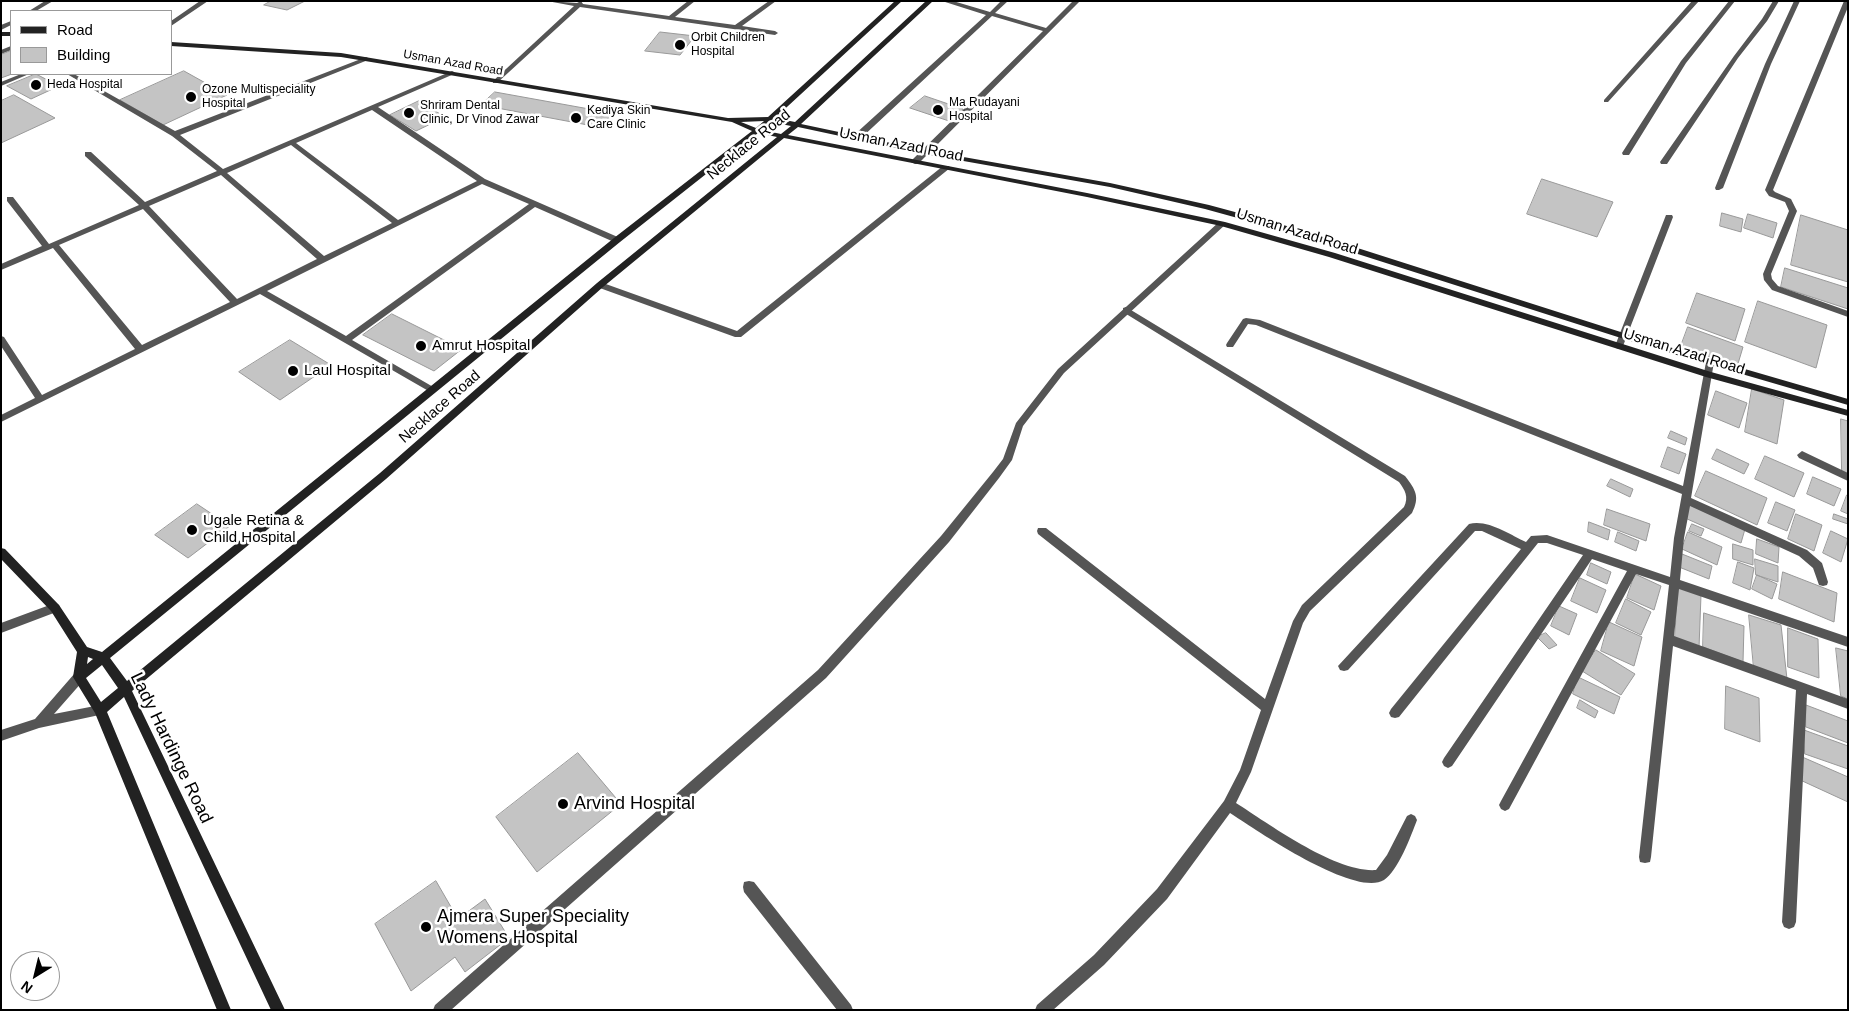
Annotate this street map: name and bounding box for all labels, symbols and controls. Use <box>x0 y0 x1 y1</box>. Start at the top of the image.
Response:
legend <box>10 10 172 75</box>
text: Road <box>57 21 93 38</box>
place label: Orbit Children Hospital <box>691 31 765 59</box>
marker: Orbit Children Hospital <box>673 38 687 52</box>
text: Building <box>57 46 110 63</box>
street label: Usman Azad Road <box>402 47 504 79</box>
marker: Heda Hospital <box>29 78 43 92</box>
place label: Heda Hospital <box>47 78 122 92</box>
place label: Ozone Multispeciality Hospital <box>202 83 315 111</box>
marker: Ozone Multispeciality Hospital <box>184 90 198 104</box>
place label: Ma Rudayani Hospital <box>949 96 1020 124</box>
place label: Shriram Dental Clinic, Dr Vinod Zawar <box>420 99 539 127</box>
marker: Ma Rudayani Hospital <box>931 103 945 117</box>
place label: Kediya Skin Care Clinic <box>587 104 650 132</box>
marker: Shriram Dental Clinic, Dr Vinod Zawar <box>402 106 416 120</box>
street label: Necklace Road <box>704 106 794 184</box>
marker: Kediya Skin Care Clinic <box>569 111 583 125</box>
street label: Usman Azad Road <box>837 124 965 166</box>
street label: Usman Azad Road <box>1234 205 1360 259</box>
street label: Usman Azad Road <box>1621 325 1747 379</box>
place label: Amrut Hospital <box>432 337 530 355</box>
marker: Amrut Hospital <box>414 339 428 353</box>
place label: Laul Hospital <box>304 362 391 380</box>
marker: Laul Hospital <box>286 364 300 378</box>
street label: Necklace Road <box>396 367 484 447</box>
place label: Ugale Retina & Child Hospital <box>203 512 304 547</box>
marker: Ugale Retina & Child Hospital <box>185 523 199 537</box>
street label: Lady Hardinge Road <box>125 669 217 827</box>
place label: Arvind Hospital <box>574 793 695 815</box>
marker: Arvind Hospital <box>556 797 570 811</box>
place label: Ajmera Super Speciality Womens Hospital <box>437 906 629 949</box>
marker: Ajmera Super Speciality Womens Hospital <box>419 920 433 934</box>
north arrow <box>10 951 60 1001</box>
text: N <box>18 978 36 997</box>

